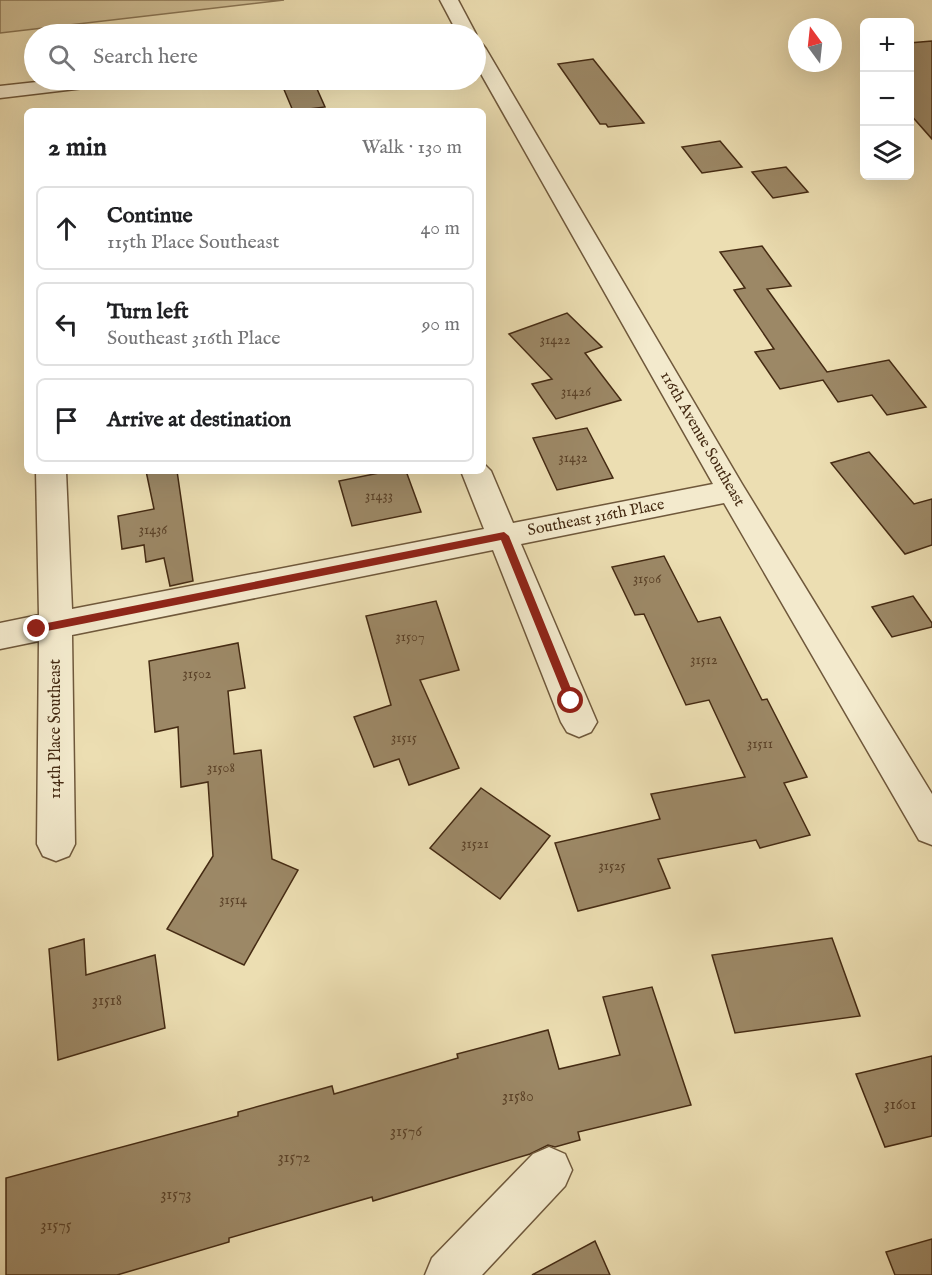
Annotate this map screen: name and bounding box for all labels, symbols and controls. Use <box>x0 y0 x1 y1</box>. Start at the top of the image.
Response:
north arrow <box>788 18 842 72</box>
map controls <box>860 18 914 180</box>
button: + <box>860 18 914 72</box>
search box <box>24 24 486 90</box>
icon: search <box>45 41 78 74</box>
text: Search here <box>93 43 198 71</box>
button: − <box>860 72 914 126</box>
button: layers <box>860 126 914 180</box>
text: 2 min <box>48 131 107 164</box>
text: Walk · 130 m <box>362 135 462 160</box>
text: Continue <box>107 202 193 230</box>
icon: ahead <box>50 212 83 245</box>
text: 40 m <box>421 216 460 241</box>
text: 115th Place Southeast <box>107 230 279 255</box>
text: Turn left <box>107 298 189 326</box>
icon: left <box>50 308 83 341</box>
text: 90 m <box>422 312 460 337</box>
text: Southeast 316th Place <box>107 326 281 351</box>
house number: 31422 <box>540 331 571 349</box>
street label: 116th Avenue Southeast <box>655 368 749 511</box>
house number: 31426 <box>561 383 592 401</box>
icon: arrive <box>50 404 83 437</box>
text: Arrive at destination <box>107 406 291 434</box>
house number: 31432 <box>558 449 588 467</box>
house number: 31433 <box>365 487 393 505</box>
street label: Southeast 316th Place <box>526 495 666 541</box>
house number: 31436 <box>139 521 168 539</box>
house number: 31506 <box>633 570 662 588</box>
route end <box>23 615 49 641</box>
house number: 31507 <box>396 628 424 646</box>
house number: 31512 <box>690 651 718 669</box>
street label: 114th Place Southeast <box>46 659 66 799</box>
house number: 31502 <box>183 665 212 683</box>
route start <box>557 687 583 713</box>
house number: 31515 <box>391 729 417 747</box>
house number: 31511 <box>747 735 773 753</box>
house number: 31508 <box>207 759 235 777</box>
house number: 31521 <box>461 835 489 853</box>
house number: 31525 <box>598 857 626 875</box>
house number: 31514 <box>219 891 247 909</box>
house number: 31518 <box>92 991 122 1011</box>
house number: 31580 <box>502 1087 534 1107</box>
house number: 31601 <box>884 1095 916 1115</box>
house number: 31576 <box>390 1122 422 1142</box>
house number: 31572 <box>278 1148 310 1168</box>
house number: 31573 <box>160 1185 192 1205</box>
house number: 31575 <box>40 1216 72 1236</box>

